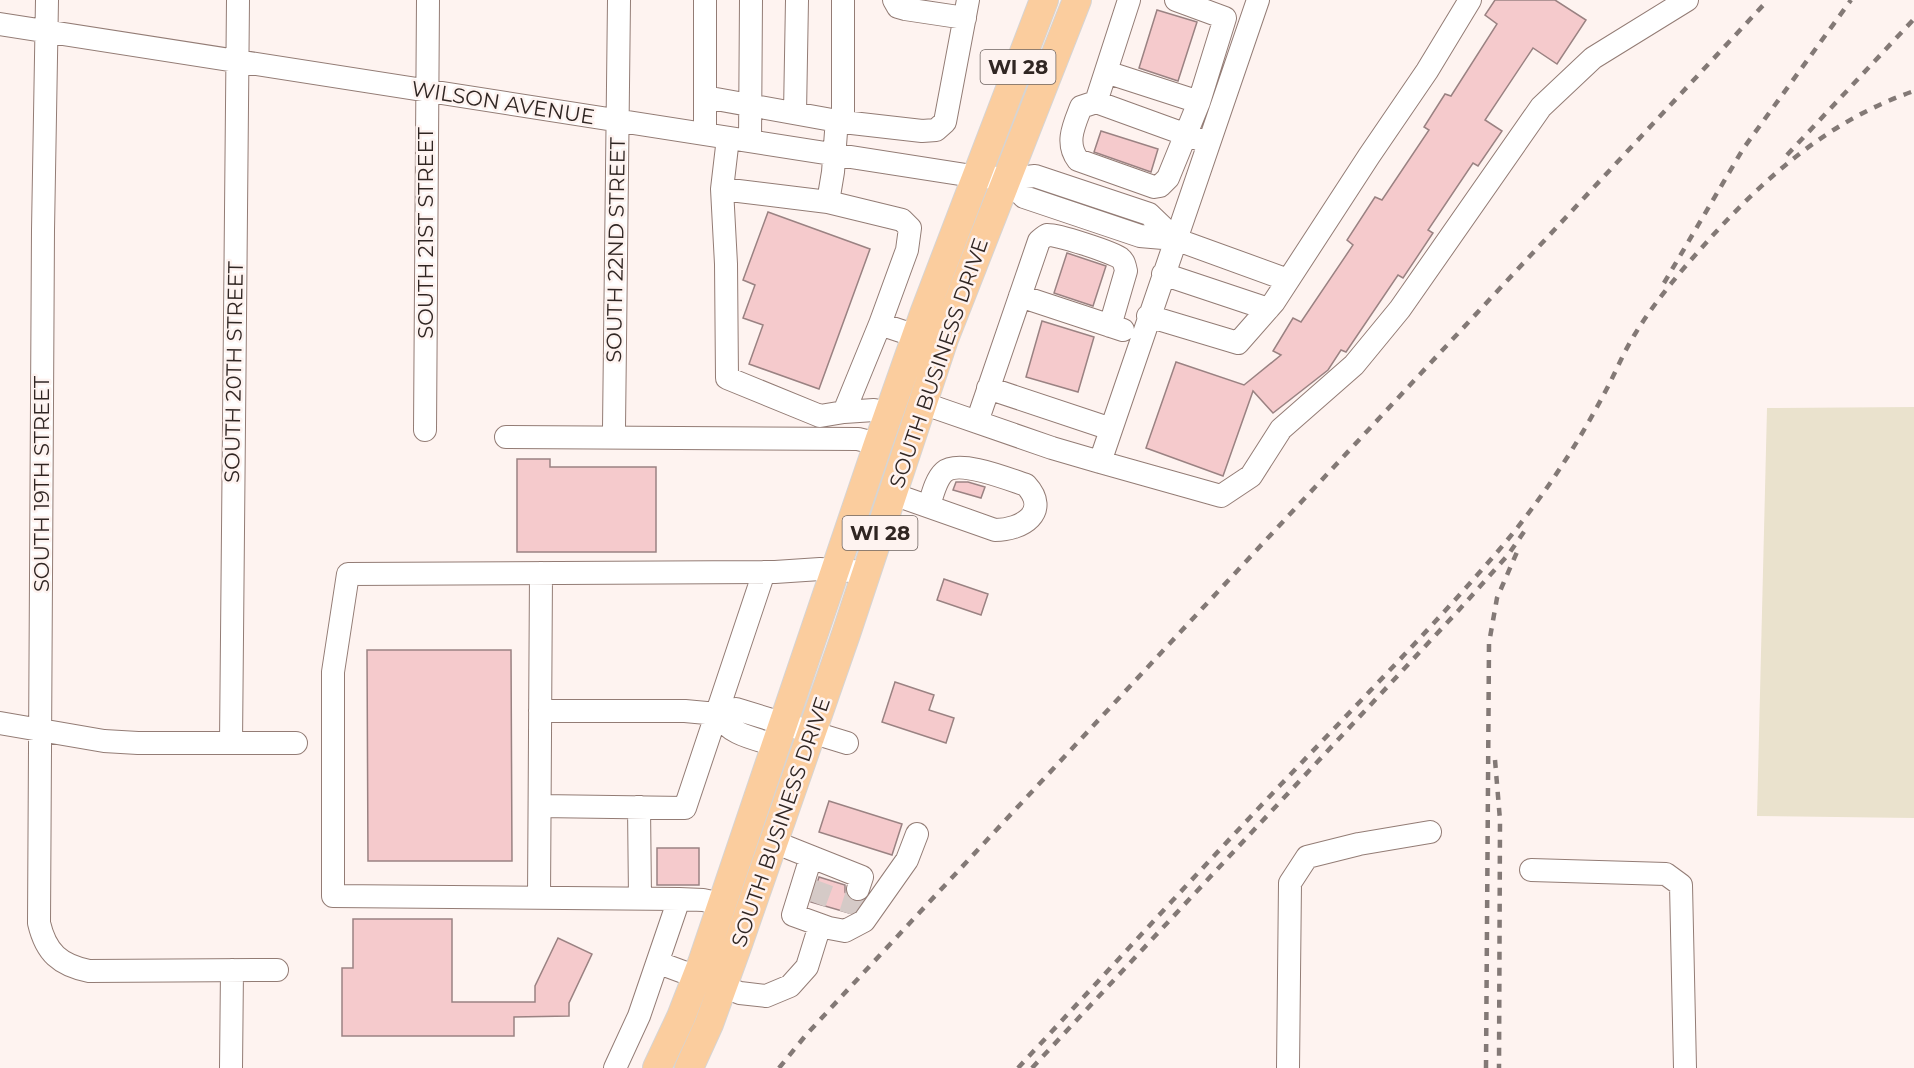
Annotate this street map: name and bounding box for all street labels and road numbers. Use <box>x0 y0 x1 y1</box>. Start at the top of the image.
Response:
road number: WI 28 <box>980 50 1056 84</box>
street label: WILSON AVENUE <box>410 76 596 129</box>
street label: SOUTH 21ST STREET <box>413 127 438 339</box>
street label: SOUTH 22ND STREET <box>601 137 630 363</box>
street label: SOUTH BUSINESS DRIVE <box>884 235 993 491</box>
street label: SOUTH 20TH STREET <box>219 261 248 483</box>
street label: SOUTH 19TH STREET <box>29 376 54 592</box>
road number: WI 28 <box>842 516 918 550</box>
street label: SOUTH BUSINESS DRIVE <box>726 694 835 950</box>

